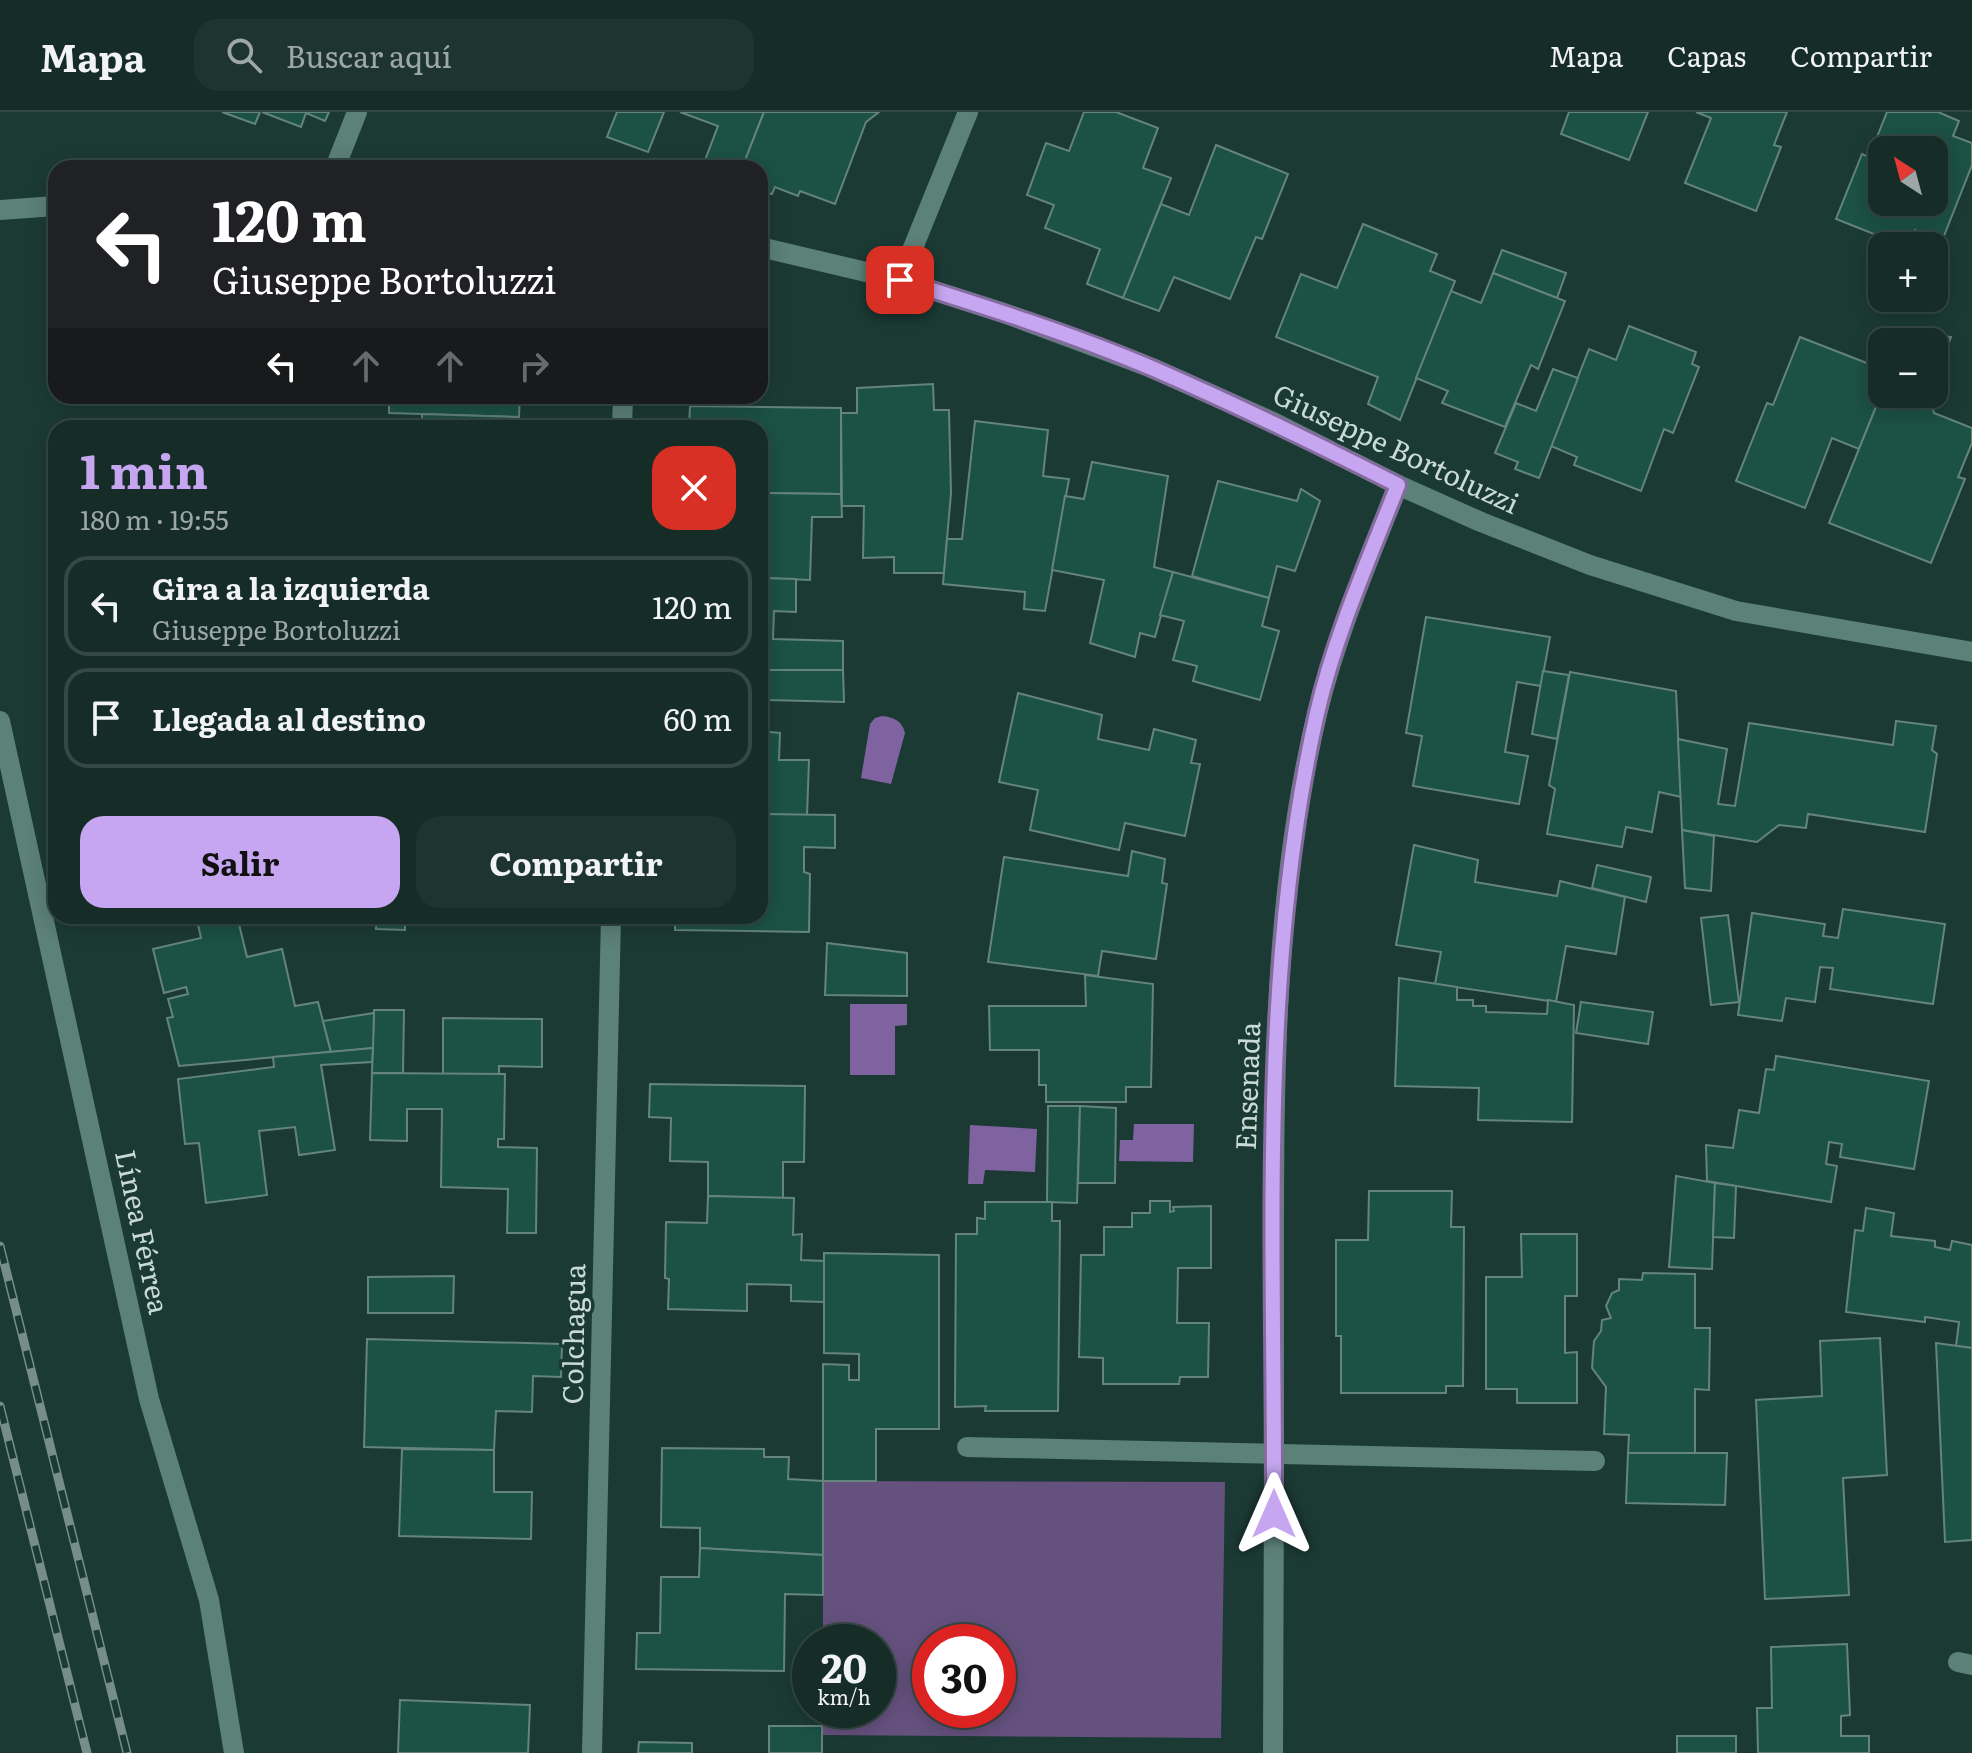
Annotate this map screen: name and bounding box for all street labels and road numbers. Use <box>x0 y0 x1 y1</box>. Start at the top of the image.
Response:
street label: Giuseppe Bortoluzzi <box>1267 372 1527 523</box>
street label: Ensenada <box>1223 1021 1269 1151</box>
street label: Línea Férrea <box>106 1146 182 1318</box>
street label: Colchagua <box>550 1263 594 1405</box>

